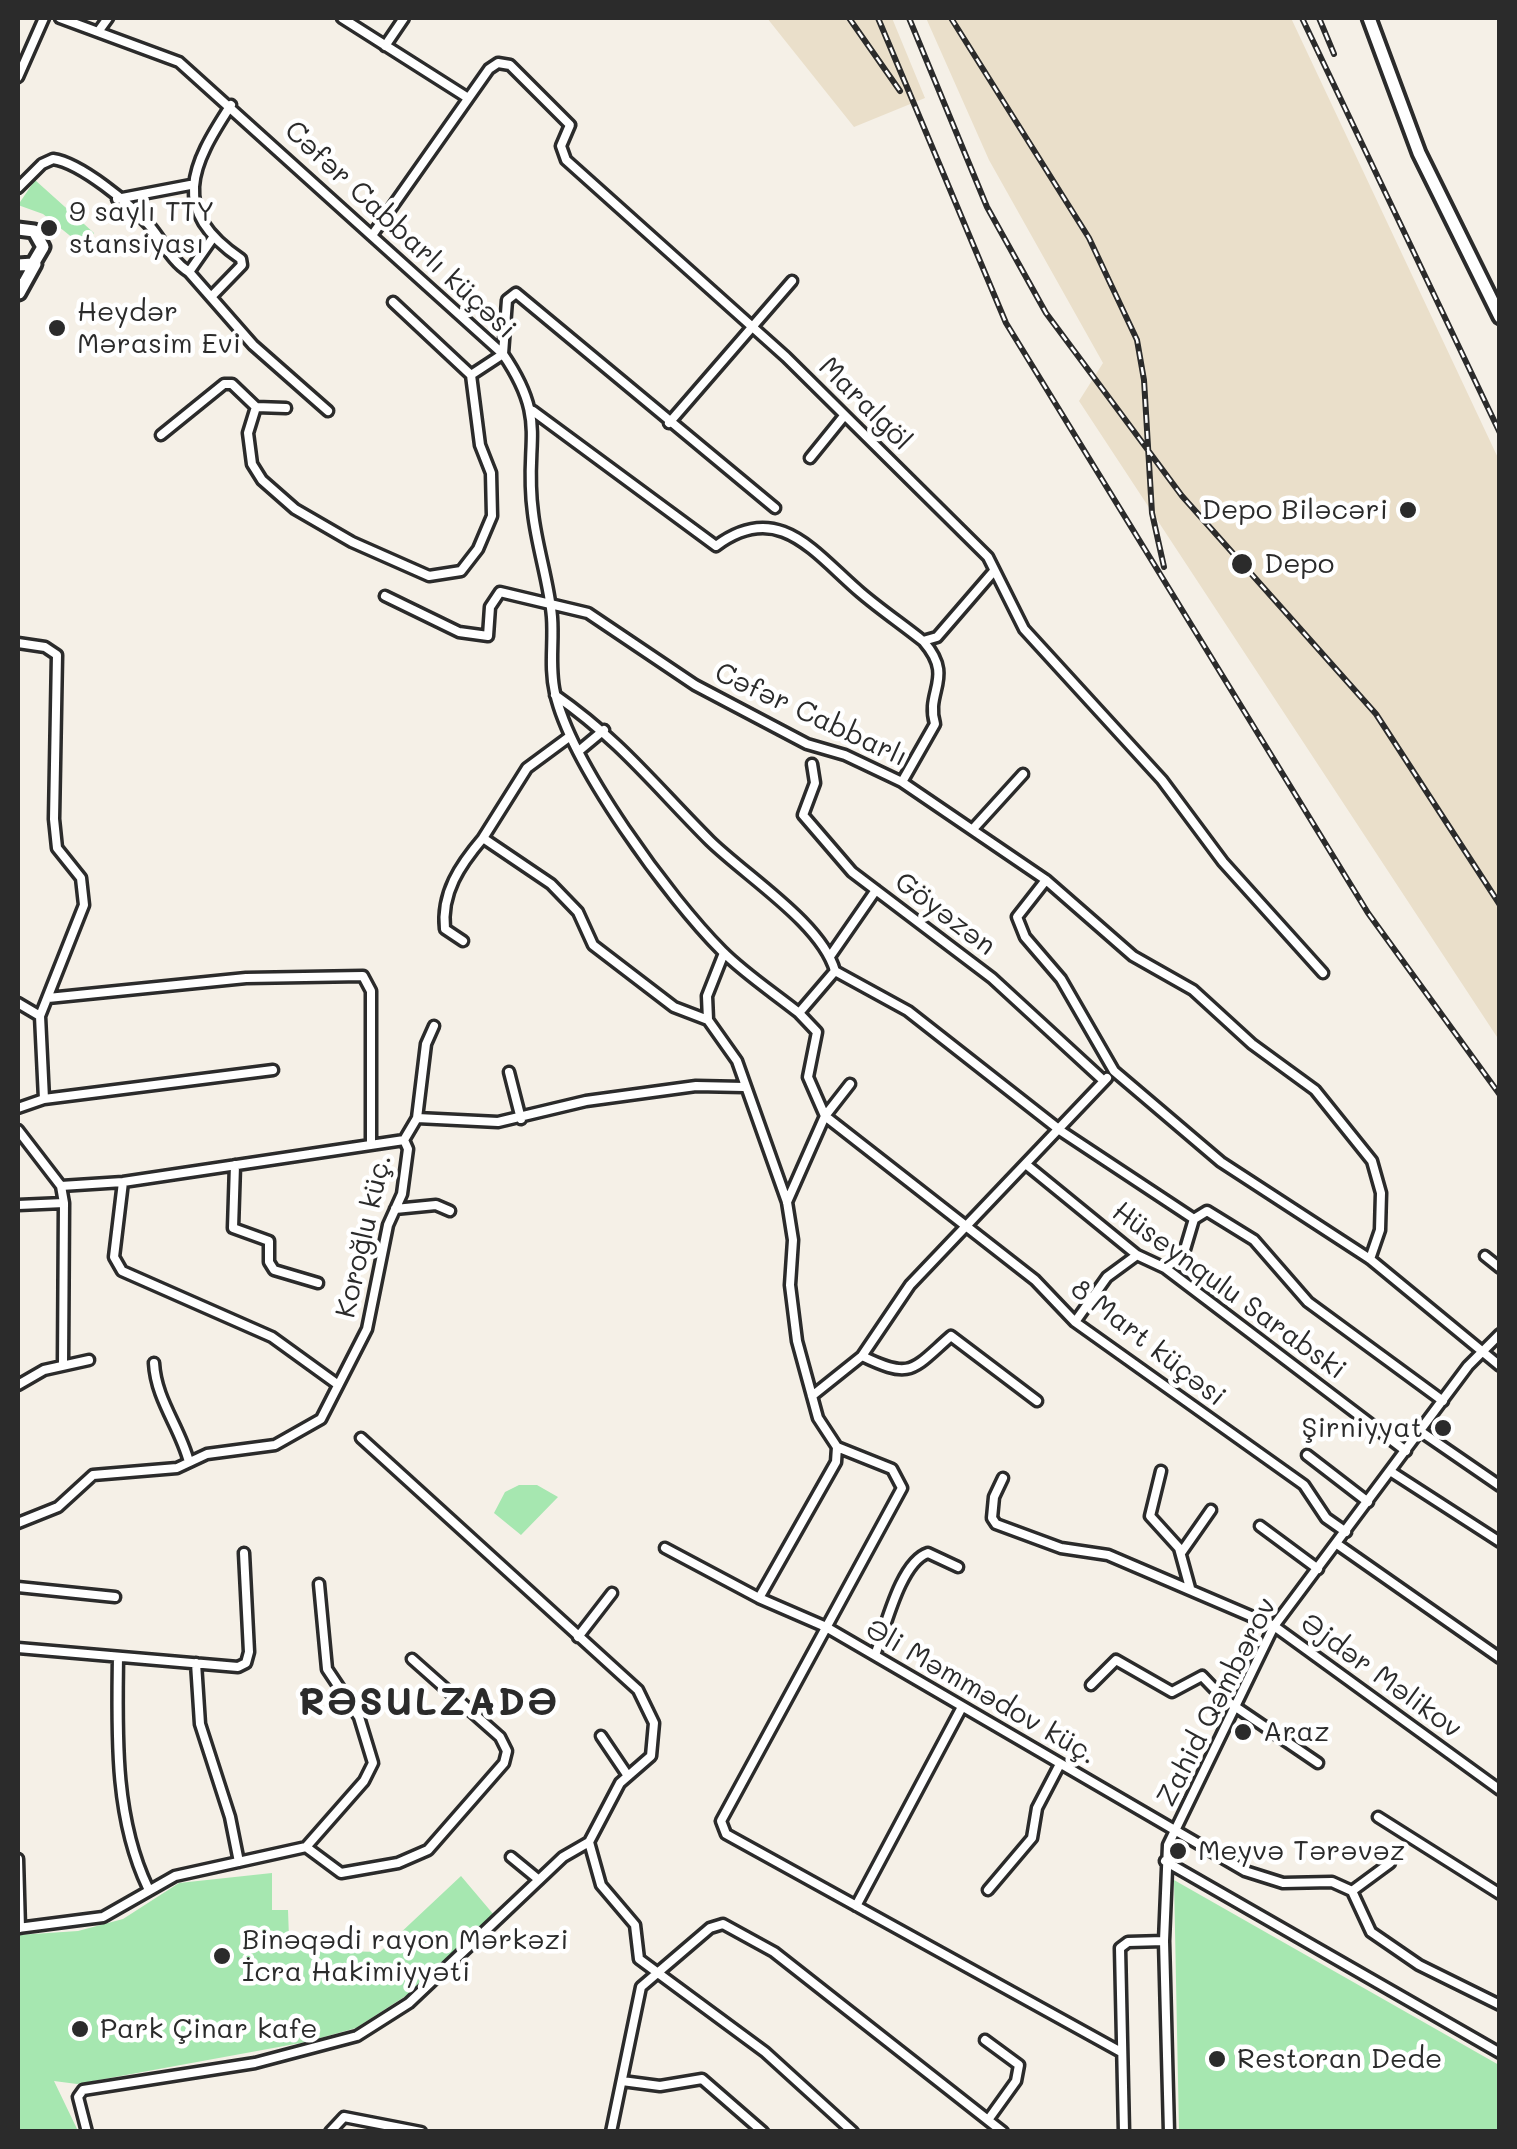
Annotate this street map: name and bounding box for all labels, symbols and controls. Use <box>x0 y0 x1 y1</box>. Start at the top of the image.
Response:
street label: Cəfər Cabbarlı küçəsi <box>277 114 523 346</box>
place label: 9 saylı TTY stansiyası <box>69 195 214 261</box>
marker: 9 saylı TTY stansiyası <box>38 217 60 239</box>
place label: Heydər Mərasim Evi <box>77 295 241 361</box>
marker: Heydər Mərasim Evi <box>46 317 68 339</box>
street label: Maralgöl <box>811 350 919 458</box>
place label: Depo Biləcəri <box>1202 493 1388 527</box>
marker: Depo Biləcəri <box>1397 499 1419 521</box>
place label: Depo <box>1264 547 1334 581</box>
marker: Depo <box>1229 551 1255 577</box>
street label: Cəfər Cabbarlı <box>709 656 913 774</box>
street label: Göyəzən <box>888 865 1002 963</box>
street label: Koroğlu küç. <box>329 1151 399 1321</box>
street label: Hüseynqulu Sarabski <box>1106 1195 1352 1387</box>
street label: 8 Mart küçəsi <box>1064 1272 1232 1414</box>
place label: Şirniyyat <box>1302 1411 1423 1445</box>
marker: Şirniyyat <box>1432 1417 1454 1439</box>
street label: Zahid Qəmbərov <box>1150 1592 1284 1812</box>
street label: Əjdər Məlikov <box>1294 1606 1468 1746</box>
street label: Əli Məmmədov küç. <box>859 1612 1103 1772</box>
district label: RƏSULZADƏ <box>298 1680 560 1726</box>
place label: Araz <box>1263 1715 1329 1749</box>
marker: Araz <box>1232 1721 1254 1743</box>
place label: Meyvə Tərəvəz <box>1198 1834 1405 1868</box>
marker: Meyvə Tərəvəz <box>1167 1840 1189 1862</box>
place label: Binəqədi rayon Mərkəzi İcra Hakimiyyəti <box>242 1923 569 1989</box>
marker: Binəqədi rayon Mərkəzi İcra Hakimiyyəti <box>211 1945 233 1967</box>
place label: Park Çinar kafe <box>100 2012 318 2046</box>
marker: Park Çinar kafe <box>69 2018 91 2040</box>
place label: Restoran Dede <box>1237 2042 1442 2076</box>
marker: Restoran Dede <box>1206 2048 1228 2070</box>

